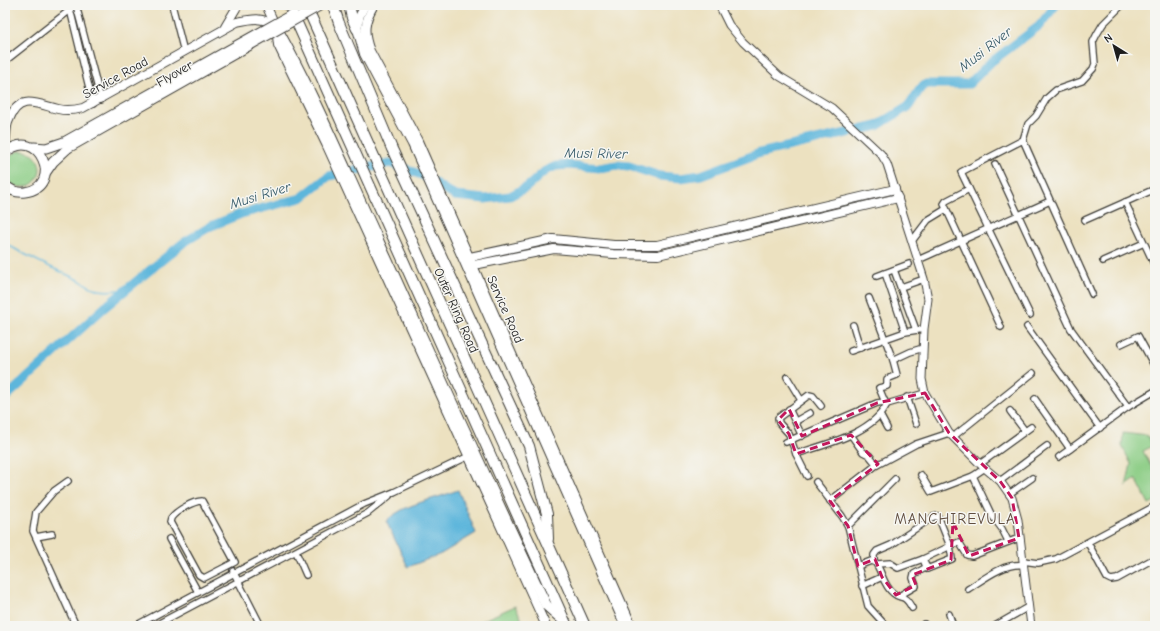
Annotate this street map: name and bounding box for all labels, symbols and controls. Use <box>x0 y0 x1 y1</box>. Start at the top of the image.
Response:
water label: Musi River <box>955 23 1016 76</box>
north arrow <box>1094 26 1134 66</box>
text: N <box>1102 31 1115 46</box>
street label: Service Road <box>80 53 151 102</box>
street label: Flyover <box>153 57 196 90</box>
water label: Musi River <box>563 144 629 163</box>
water label: Musi River <box>227 178 294 213</box>
street label: Outer Ring Road <box>431 265 482 355</box>
street label: Service Road <box>484 273 527 345</box>
district label: MANCHIREVULA <box>894 510 1016 528</box>

